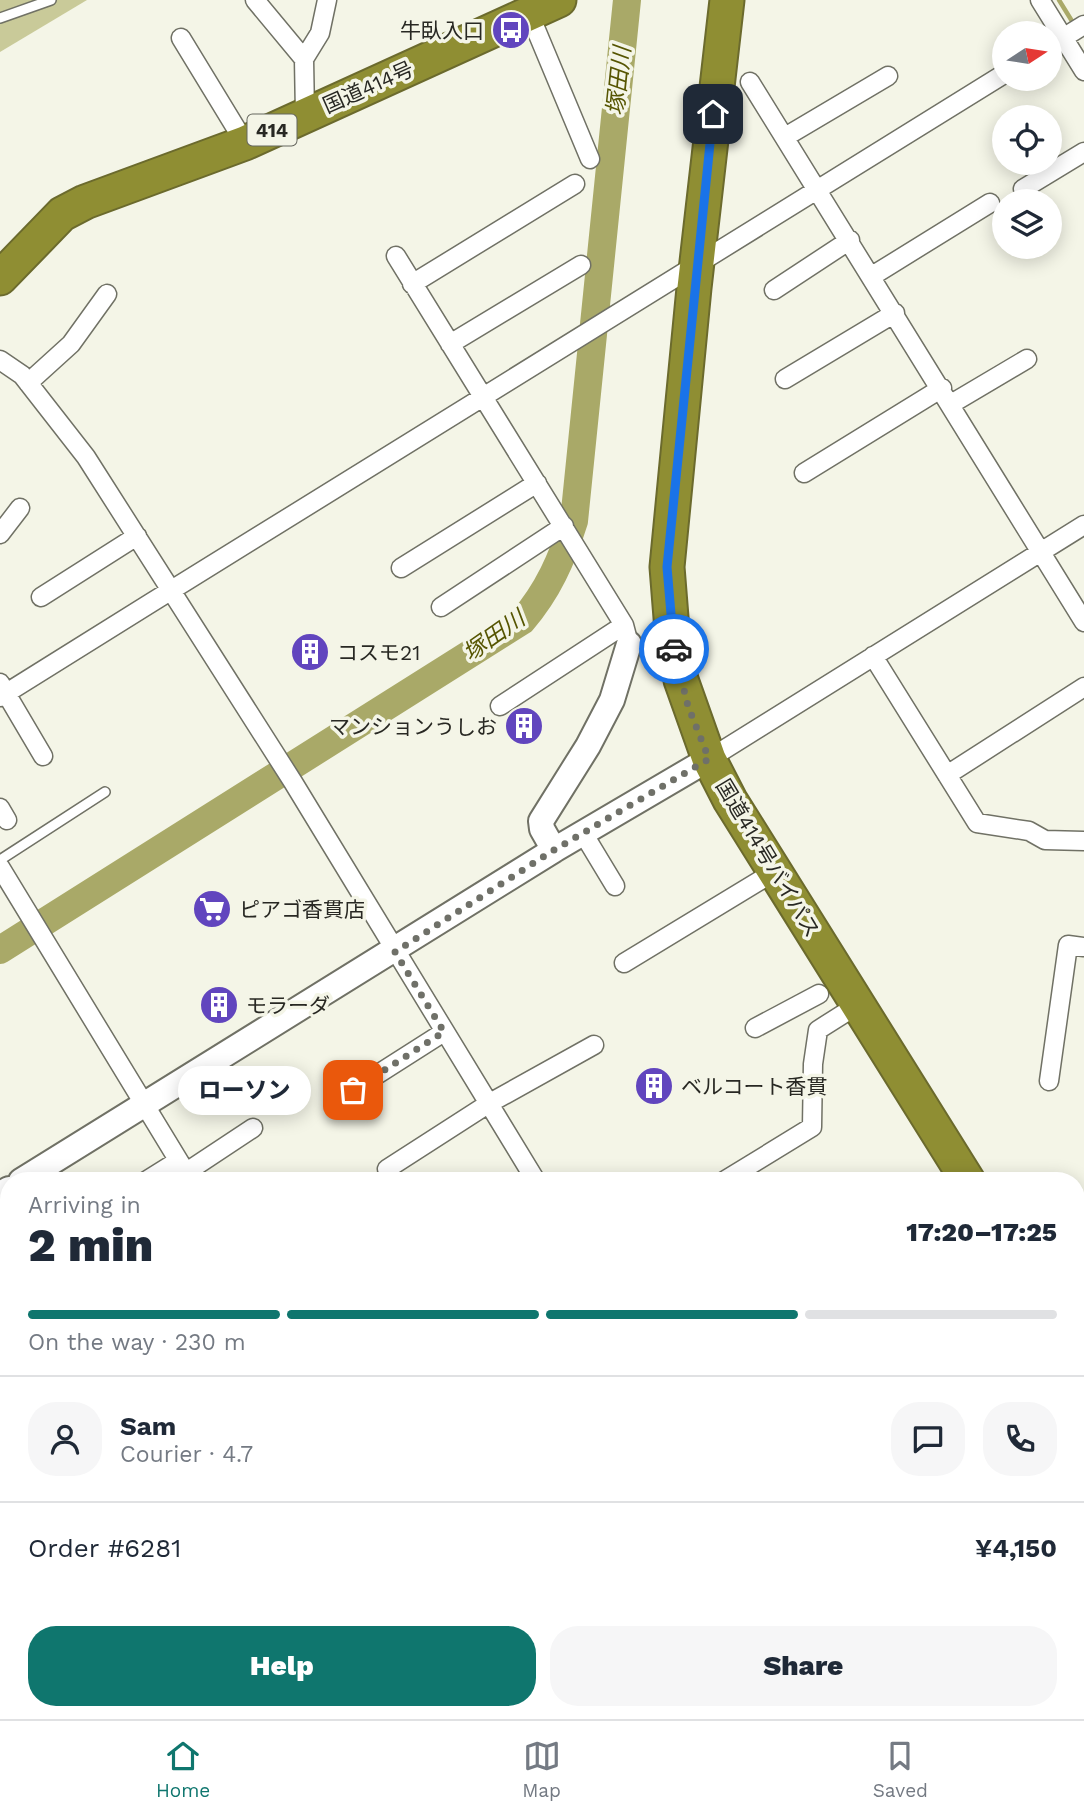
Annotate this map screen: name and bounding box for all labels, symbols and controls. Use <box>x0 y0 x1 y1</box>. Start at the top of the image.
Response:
bus stop icon: 牛臥入口 <box>490 9 532 51</box>
place label: 牛臥入口 <box>400 18 484 43</box>
north arrow <box>992 21 1062 91</box>
map controls <box>992 21 1062 259</box>
water label: 塚田川 <box>602 42 636 117</box>
street label: 国道414号 <box>319 56 417 118</box>
pin <box>683 84 743 144</box>
icon: home <box>694 95 732 133</box>
button: locate <box>992 105 1062 175</box>
road number: 414 <box>247 114 296 146</box>
button: layers <box>992 189 1062 259</box>
water label: 塚田川 <box>458 603 532 667</box>
courier <box>639 614 709 684</box>
icon: car <box>655 630 693 668</box>
building icon: コスモ21 <box>289 631 331 673</box>
place label: コスモ21 <box>337 640 420 665</box>
building icon: マンションうしお <box>503 705 545 747</box>
place label: マンションうしお <box>329 714 497 739</box>
street label: 国道414号バイパス <box>711 774 825 942</box>
supermarket icon: ピアゴ香貫店 <box>191 888 233 930</box>
place label: ピアゴ香貫店 <box>239 897 365 922</box>
building icon: モラーダ <box>198 984 240 1026</box>
place label: モラーダ <box>246 993 330 1018</box>
pin <box>323 1060 383 1120</box>
building icon: ベルコート香貫 <box>633 1065 675 1107</box>
callout: ローソン <box>178 1066 311 1114</box>
icon: bag <box>334 1071 372 1109</box>
place label: ベルコート香貫 <box>681 1074 828 1099</box>
text: ローソン <box>199 1077 291 1104</box>
text: Arriving in <box>28 1192 141 1219</box>
text: 17:20–17:25 <box>906 1217 1057 1247</box>
text: 2 min <box>28 1218 153 1272</box>
text: On the way · 230 m <box>28 1329 246 1356</box>
button: person <box>28 1402 102 1476</box>
button: chat <box>891 1402 965 1476</box>
button: phone <box>983 1402 1057 1476</box>
text: Sam <box>120 1411 176 1441</box>
text: Courier · 4.7 <box>120 1441 253 1468</box>
text: Order #6281 <box>28 1533 181 1563</box>
text: ¥4,150 <box>975 1533 1057 1563</box>
button: Help <box>28 1626 536 1706</box>
button: Share <box>550 1626 1057 1706</box>
tab: Home <box>156 1737 210 1802</box>
tab: Map <box>522 1737 561 1802</box>
tab: Saved <box>873 1737 928 1802</box>

